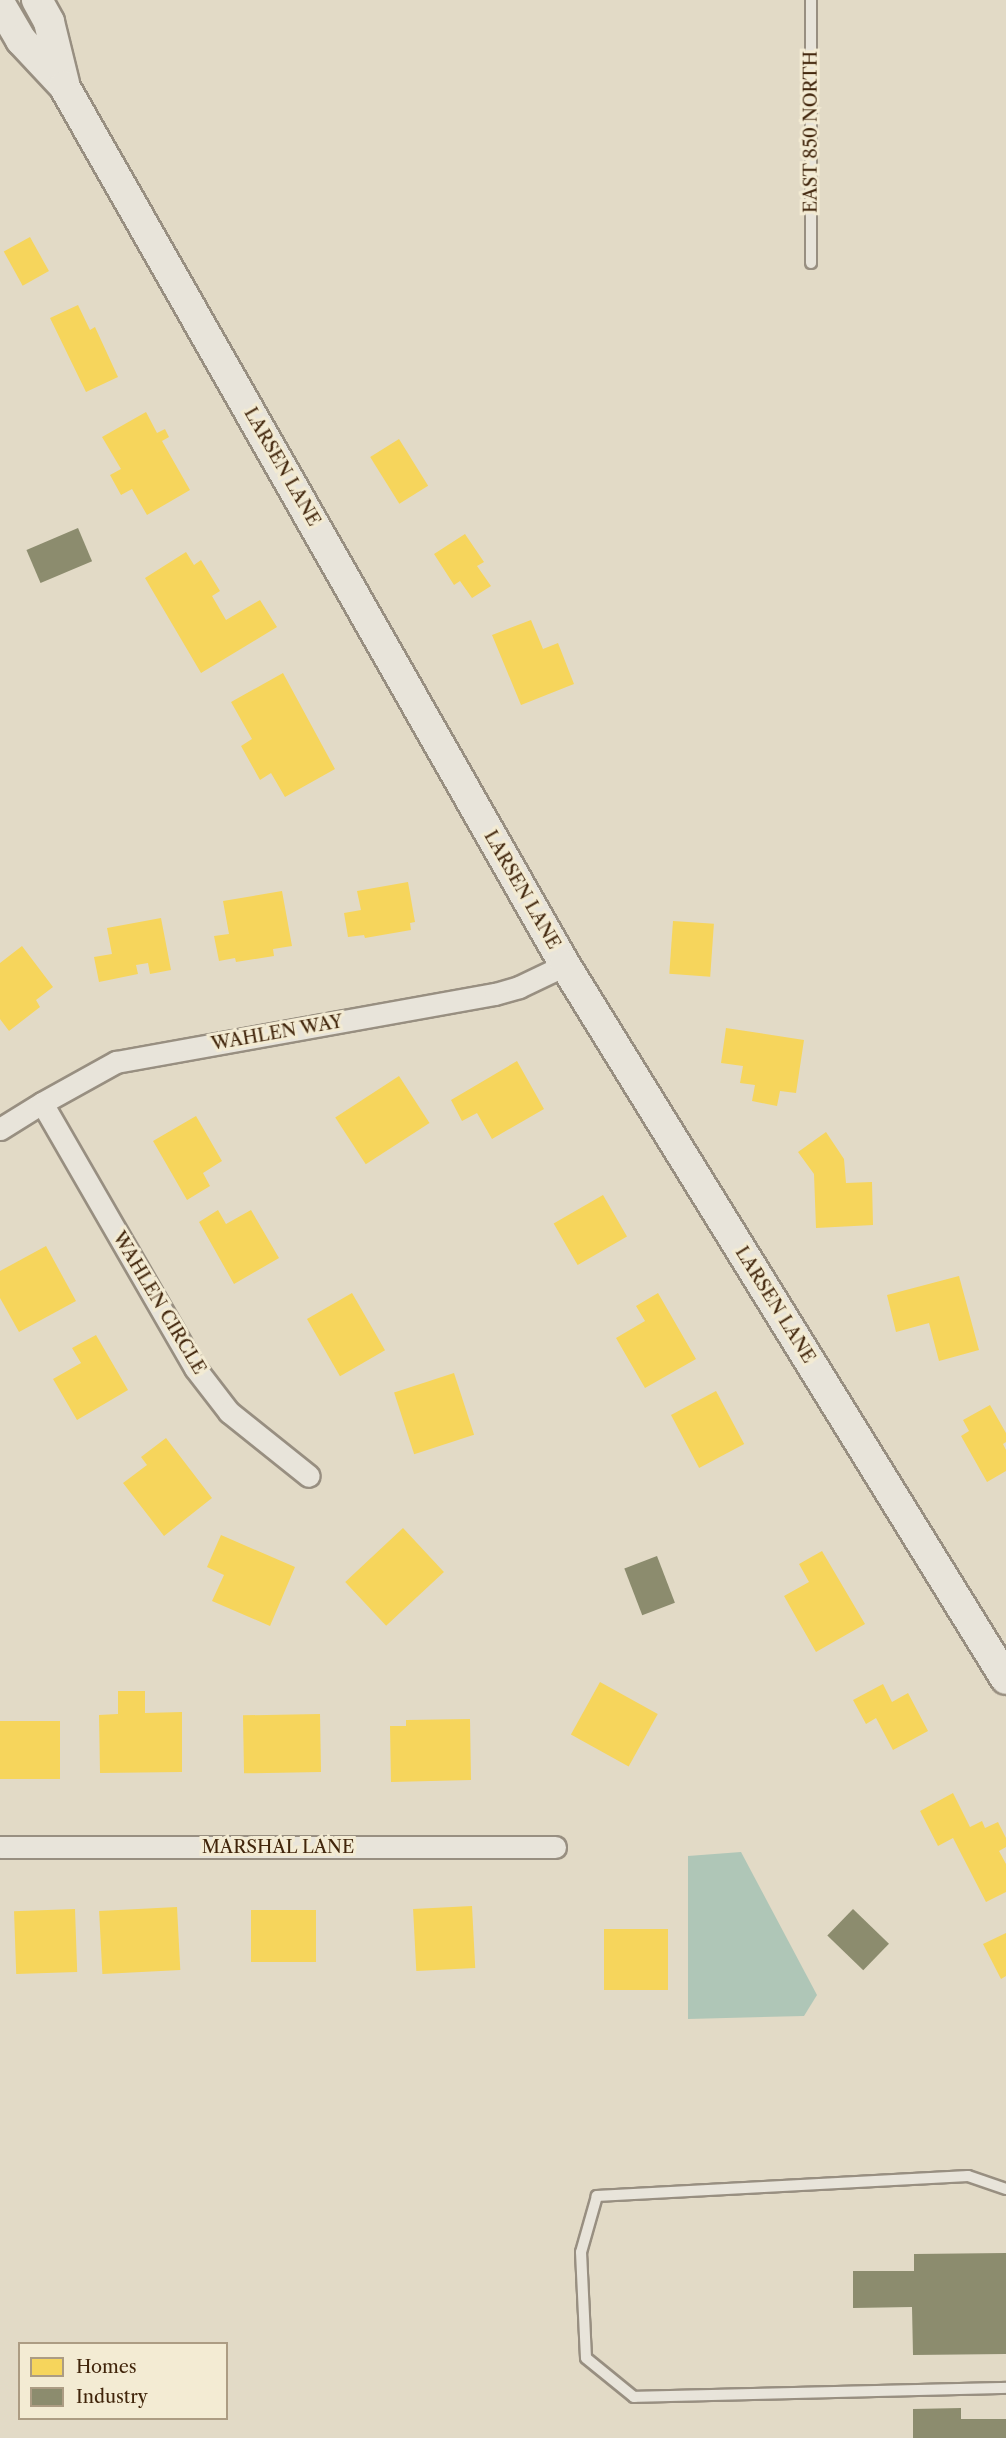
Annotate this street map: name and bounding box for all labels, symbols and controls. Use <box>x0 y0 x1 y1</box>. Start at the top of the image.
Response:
street label: EAST 850 NORTH <box>800 51 822 213</box>
street label: LARSEN LANE <box>239 404 325 530</box>
street label: LARSEN LANE <box>479 827 565 953</box>
street label: WAHLEN WAY <box>209 1011 345 1055</box>
street label: WAHLEN CIRCLE <box>108 1228 210 1378</box>
street label: LARSEN LANE <box>730 1243 820 1367</box>
street label: MARSHAL LANE <box>201 1836 355 1858</box>
legend <box>18 2342 228 2420</box>
text: Homes <box>76 2356 137 2378</box>
text: Industry <box>76 2386 148 2408</box>

